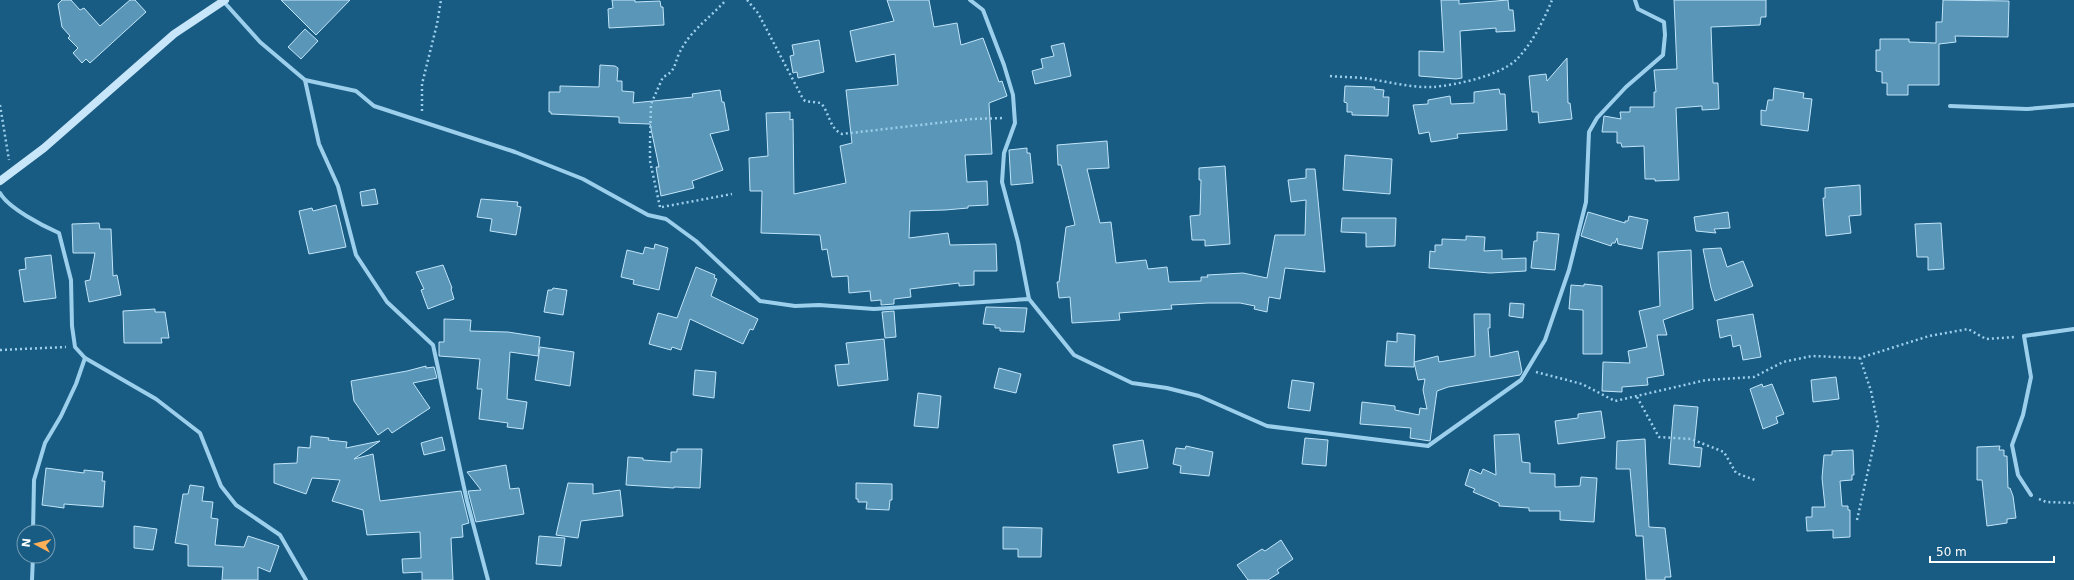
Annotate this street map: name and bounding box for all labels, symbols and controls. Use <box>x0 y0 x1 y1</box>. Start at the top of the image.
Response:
north arrow <box>16 524 56 564</box>
text: N <box>20 537 34 548</box>
scale bar <box>1930 538 2054 564</box>
text: 50 m <box>1936 545 1967 559</box>

